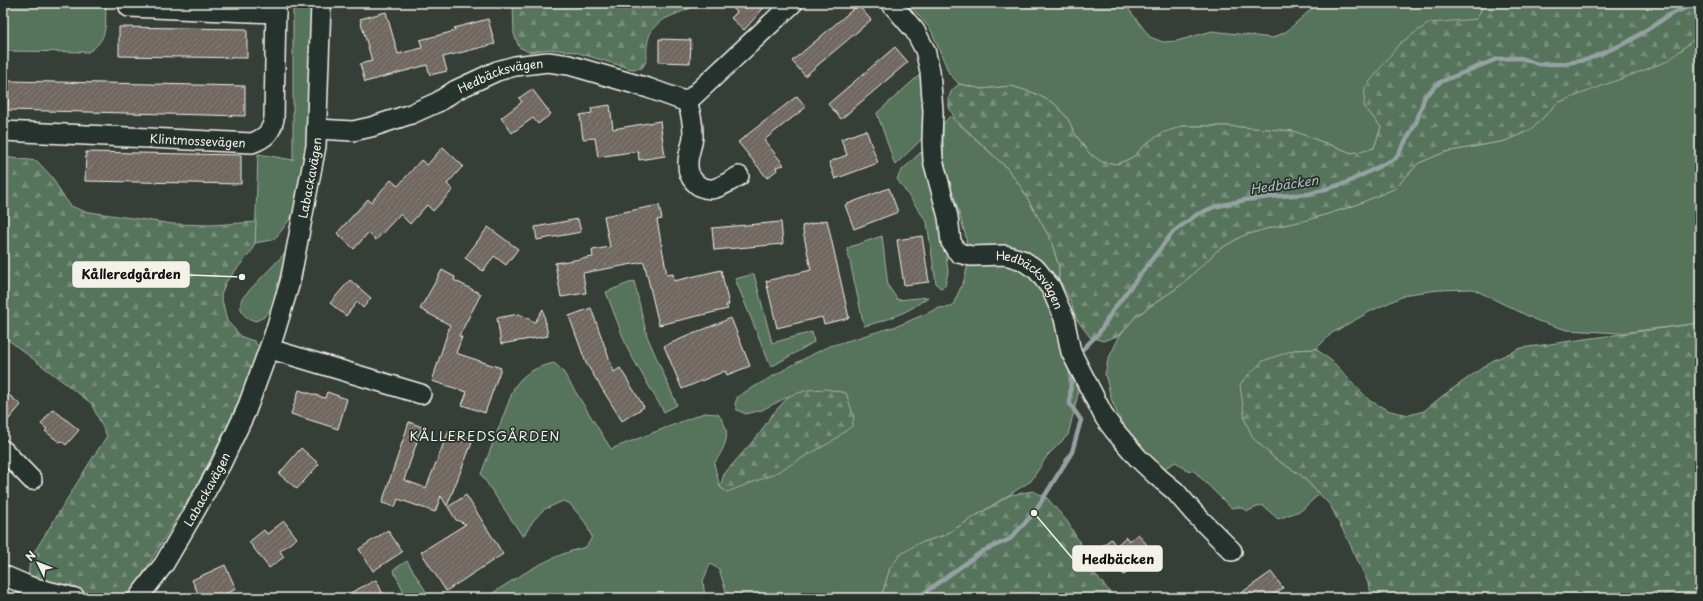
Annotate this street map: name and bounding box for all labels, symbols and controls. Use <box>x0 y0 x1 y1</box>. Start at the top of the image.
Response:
street label: Hedbäcksvägen <box>454 54 544 97</box>
street label: Klintmossevägen <box>149 129 246 152</box>
street label: Labackavägen <box>293 137 325 220</box>
water label: Hedbäcken <box>1249 170 1321 198</box>
street label: Hedbäcksvägen <box>996 246 1068 312</box>
callout: Kålleredgården <box>73 262 189 287</box>
text: Kålleredgården <box>81 264 181 283</box>
district label: KÅLLEREDSGÅRDEN <box>409 426 561 445</box>
street label: Labackavägen <box>179 449 234 530</box>
north arrow <box>18 543 58 583</box>
callout: Hedbäcken <box>1073 546 1162 571</box>
text: N <box>21 547 40 565</box>
text: Hedbäcken <box>1082 549 1154 568</box>

